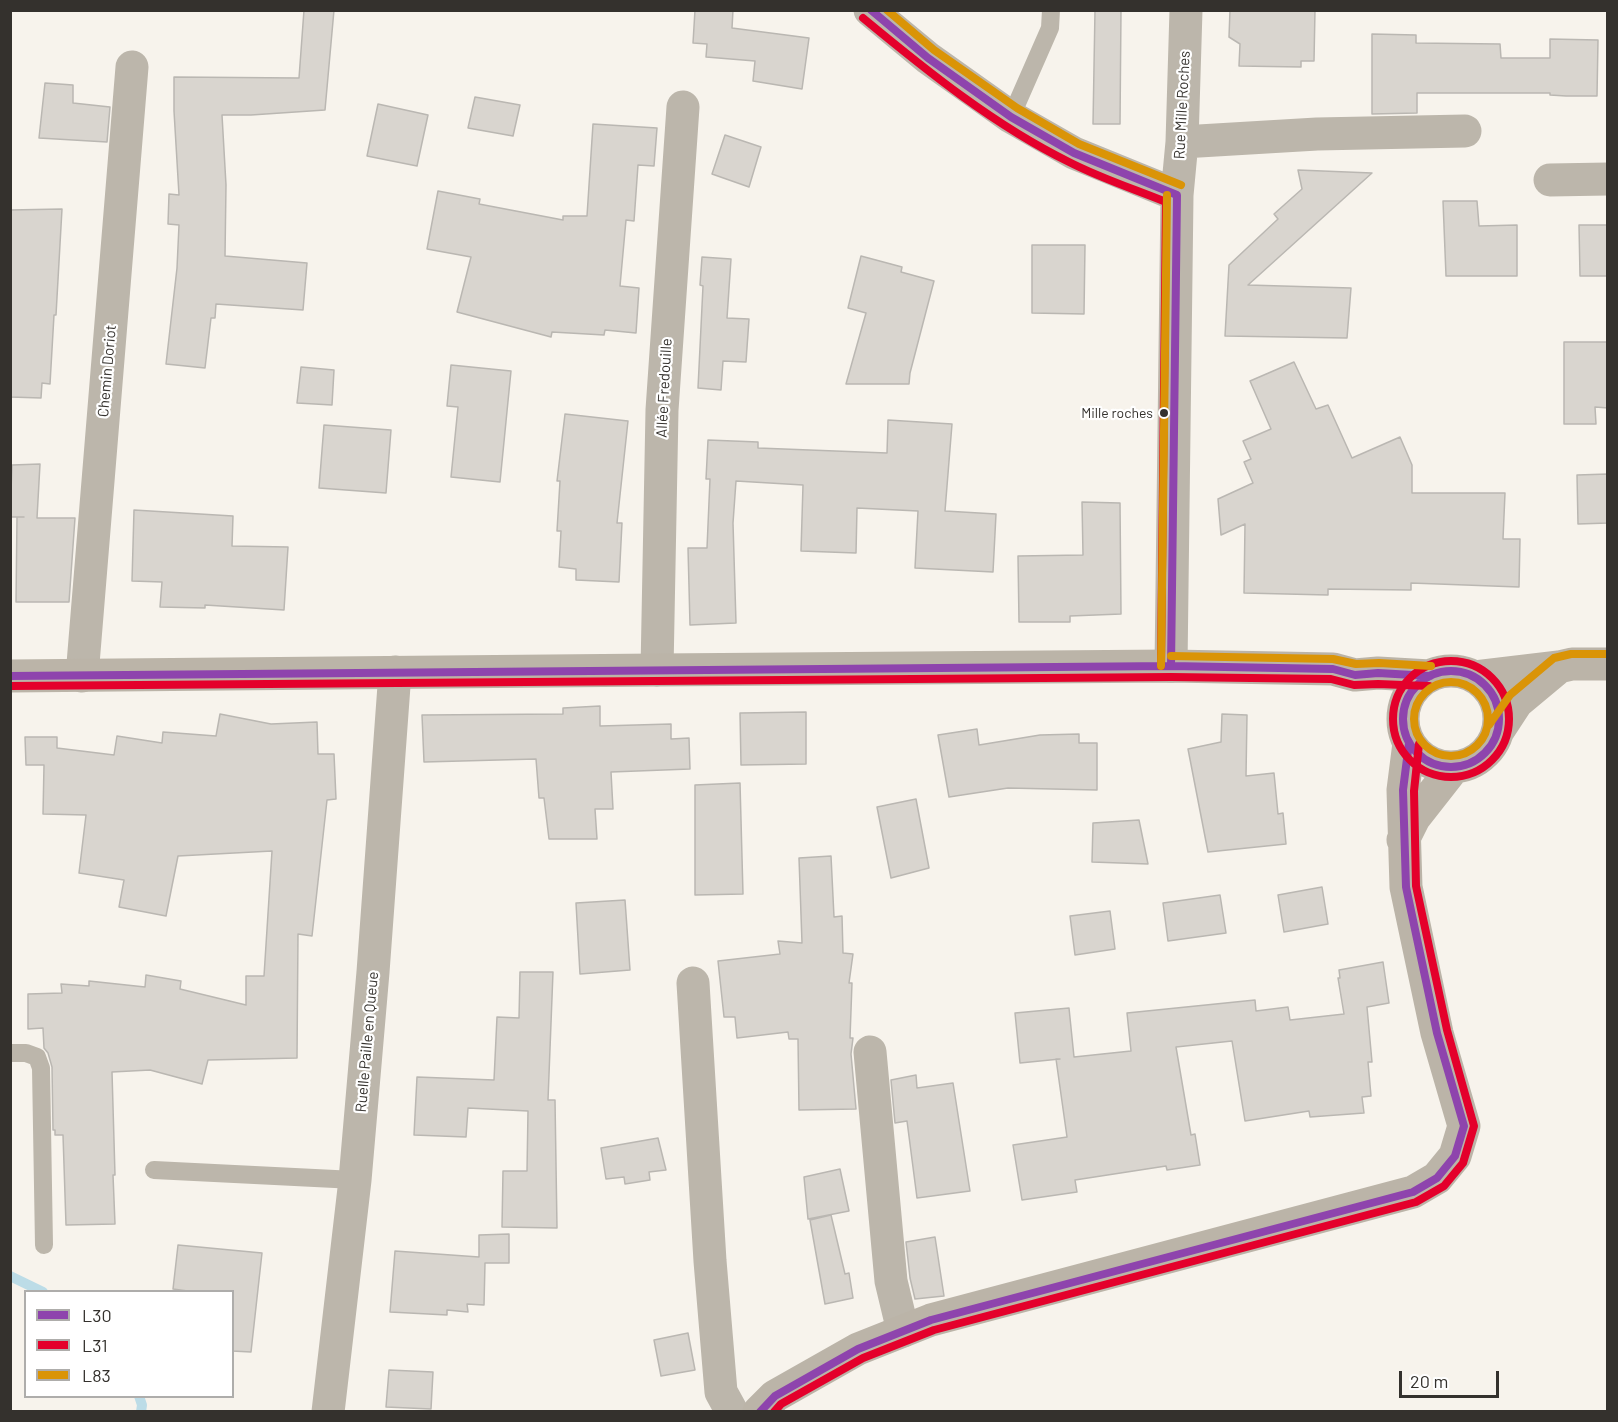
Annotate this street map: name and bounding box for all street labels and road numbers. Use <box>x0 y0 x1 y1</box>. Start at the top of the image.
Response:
street label: Rue Mille Roches <box>1170 50 1194 160</box>
street label: Chemin Doriot <box>94 324 120 418</box>
street label: Allée Fredouille <box>652 338 676 438</box>
street label: Ruelle Paille en Queue <box>352 971 382 1113</box>

